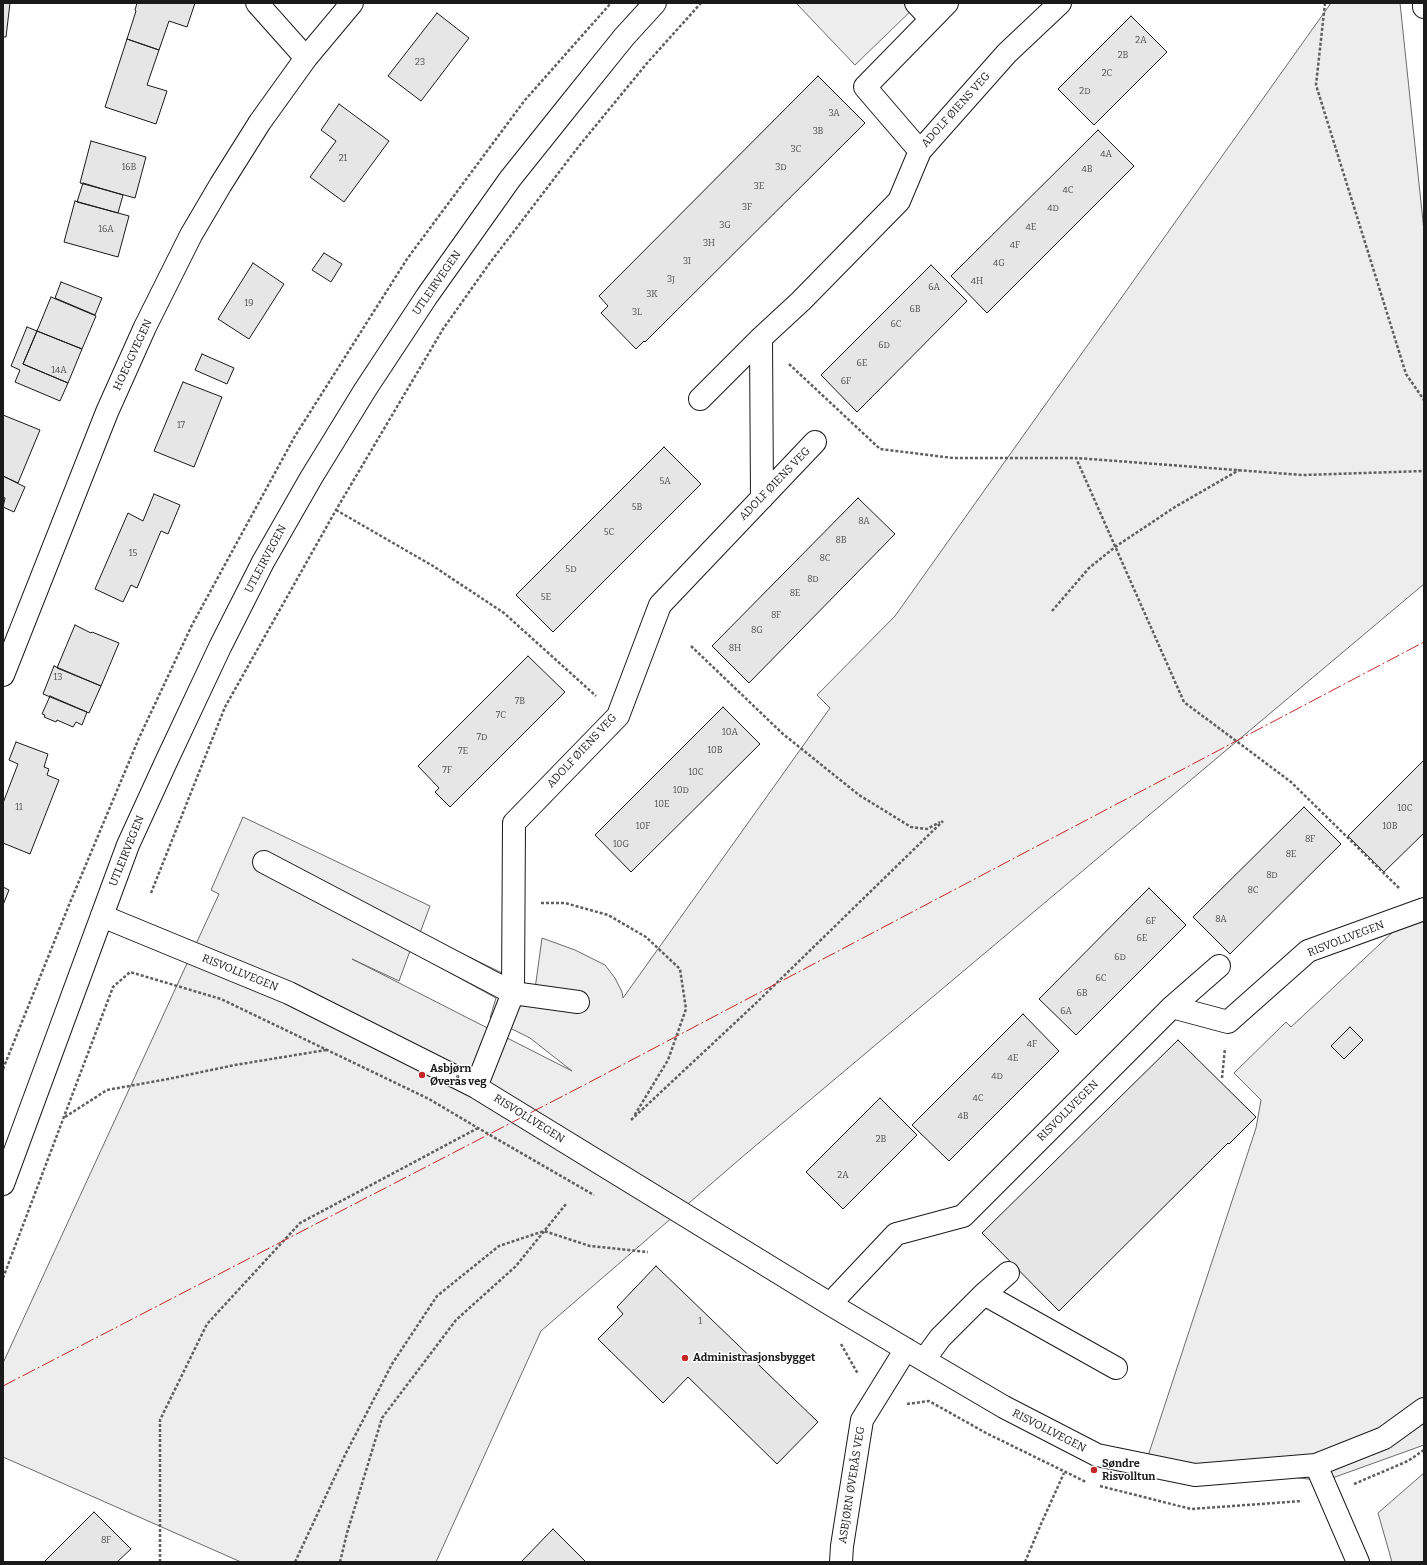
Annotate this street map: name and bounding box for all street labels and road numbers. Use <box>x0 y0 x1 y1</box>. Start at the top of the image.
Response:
street label: ADOLF ØIENS VEG <box>919 70 993 150</box>
street label: UTLEIRVEGEN <box>410 248 464 318</box>
street label: HOEGGVEGEN <box>111 317 155 393</box>
street label: ADOLF ØIENS VEG <box>737 445 813 523</box>
street label: UTLEIRVEGEN <box>242 523 290 595</box>
street label: ADOLF ØIENS VEG <box>544 711 620 791</box>
street label: UTLEIRVEGEN <box>107 814 147 888</box>
street label: RISVOLLVEGEN <box>1306 918 1386 960</box>
street label: RISVOLLVEGEN <box>200 952 280 994</box>
street label: RISVOLLVEGEN <box>1035 1078 1101 1144</box>
street label: RISVOLLVEGEN <box>491 1092 567 1146</box>
street label: RISVOLLVEGEN <box>1010 1407 1088 1455</box>
street label: ASBJØRN ØVERÅS VEG <box>836 1426 868 1544</box>

